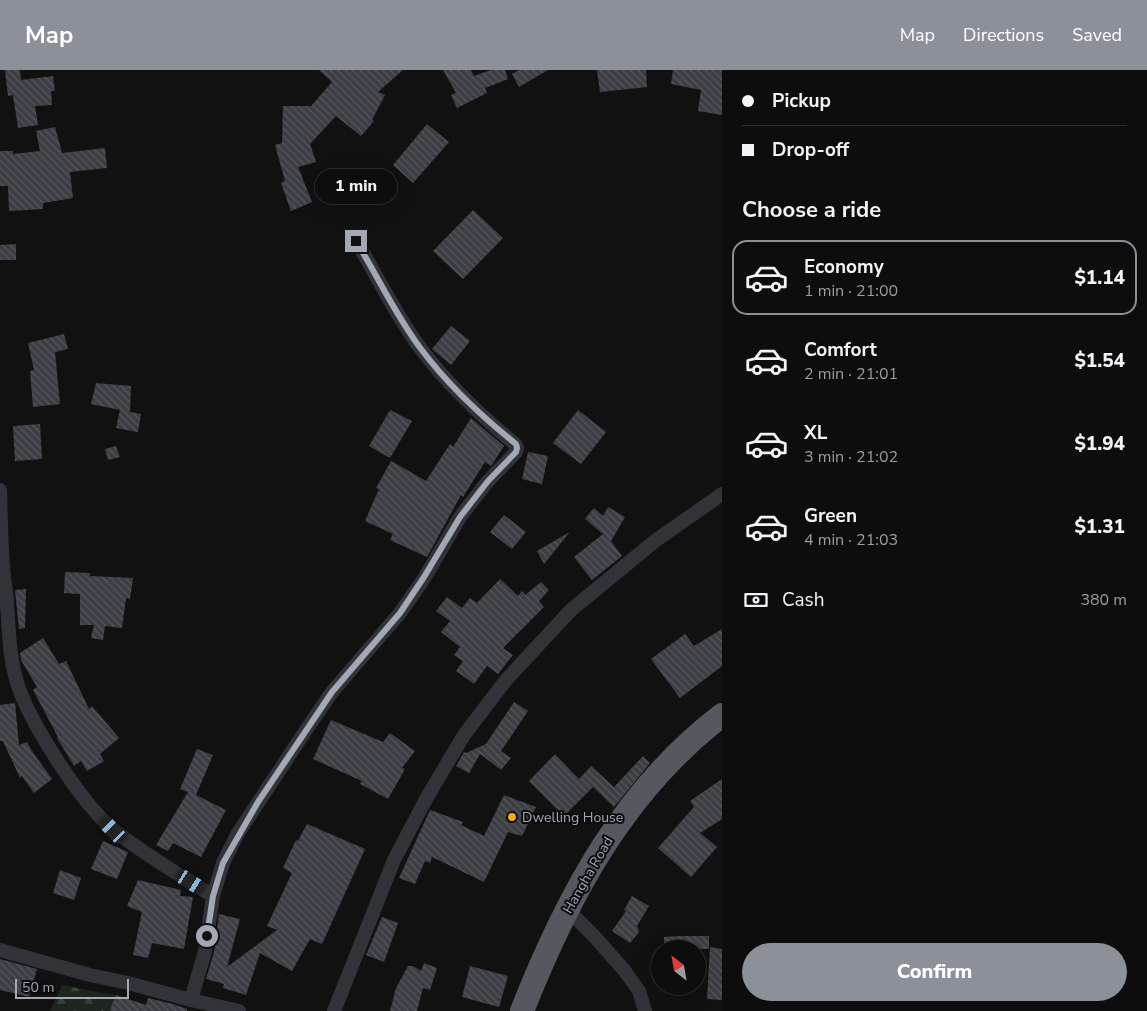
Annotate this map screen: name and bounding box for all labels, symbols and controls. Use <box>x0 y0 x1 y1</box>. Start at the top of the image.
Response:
text: Map <box>25 19 73 51</box>
text: Map <box>900 23 935 47</box>
text: Directions <box>963 23 1044 47</box>
text: Saved <box>1072 23 1122 47</box>
text: Pickup <box>772 88 831 114</box>
text: Drop-off <box>772 137 849 163</box>
callout: 1 min <box>315 169 397 204</box>
text: 1 min <box>335 175 377 197</box>
text: Choose a ride <box>742 195 881 225</box>
route end <box>345 230 367 252</box>
text: Economy <box>804 254 884 280</box>
icon: car <box>744 255 789 300</box>
text: $1.14 <box>1074 265 1125 291</box>
text: 1 min · 21:00 <box>804 280 898 302</box>
text: Comfort <box>804 337 877 363</box>
icon: car <box>744 338 789 383</box>
text: $1.54 <box>1074 348 1125 374</box>
text: 2 min · 21:01 <box>804 363 898 385</box>
text: XL <box>804 420 827 446</box>
icon: car <box>744 421 789 466</box>
text: $1.94 <box>1074 431 1125 457</box>
text: 3 min · 21:02 <box>804 446 898 468</box>
text: Green <box>804 503 857 529</box>
icon: car <box>744 504 789 549</box>
text: $1.31 <box>1074 514 1125 540</box>
text: 4 min · 21:03 <box>804 529 898 551</box>
icon: cash <box>742 586 770 614</box>
text: Cash <box>782 587 824 613</box>
text: 380 m <box>1080 589 1127 611</box>
place label: Dwelling House <box>522 808 623 827</box>
marker: Dwelling House <box>506 811 518 823</box>
car <box>97 814 128 846</box>
street label: Hangha Road <box>558 833 618 917</box>
car <box>174 868 207 896</box>
route start <box>196 925 218 947</box>
north arrow <box>651 940 706 995</box>
map controls <box>651 940 706 995</box>
button: Confirm <box>742 943 1127 1001</box>
scale bar <box>15 976 129 999</box>
text: 50 m <box>22 978 54 997</box>

